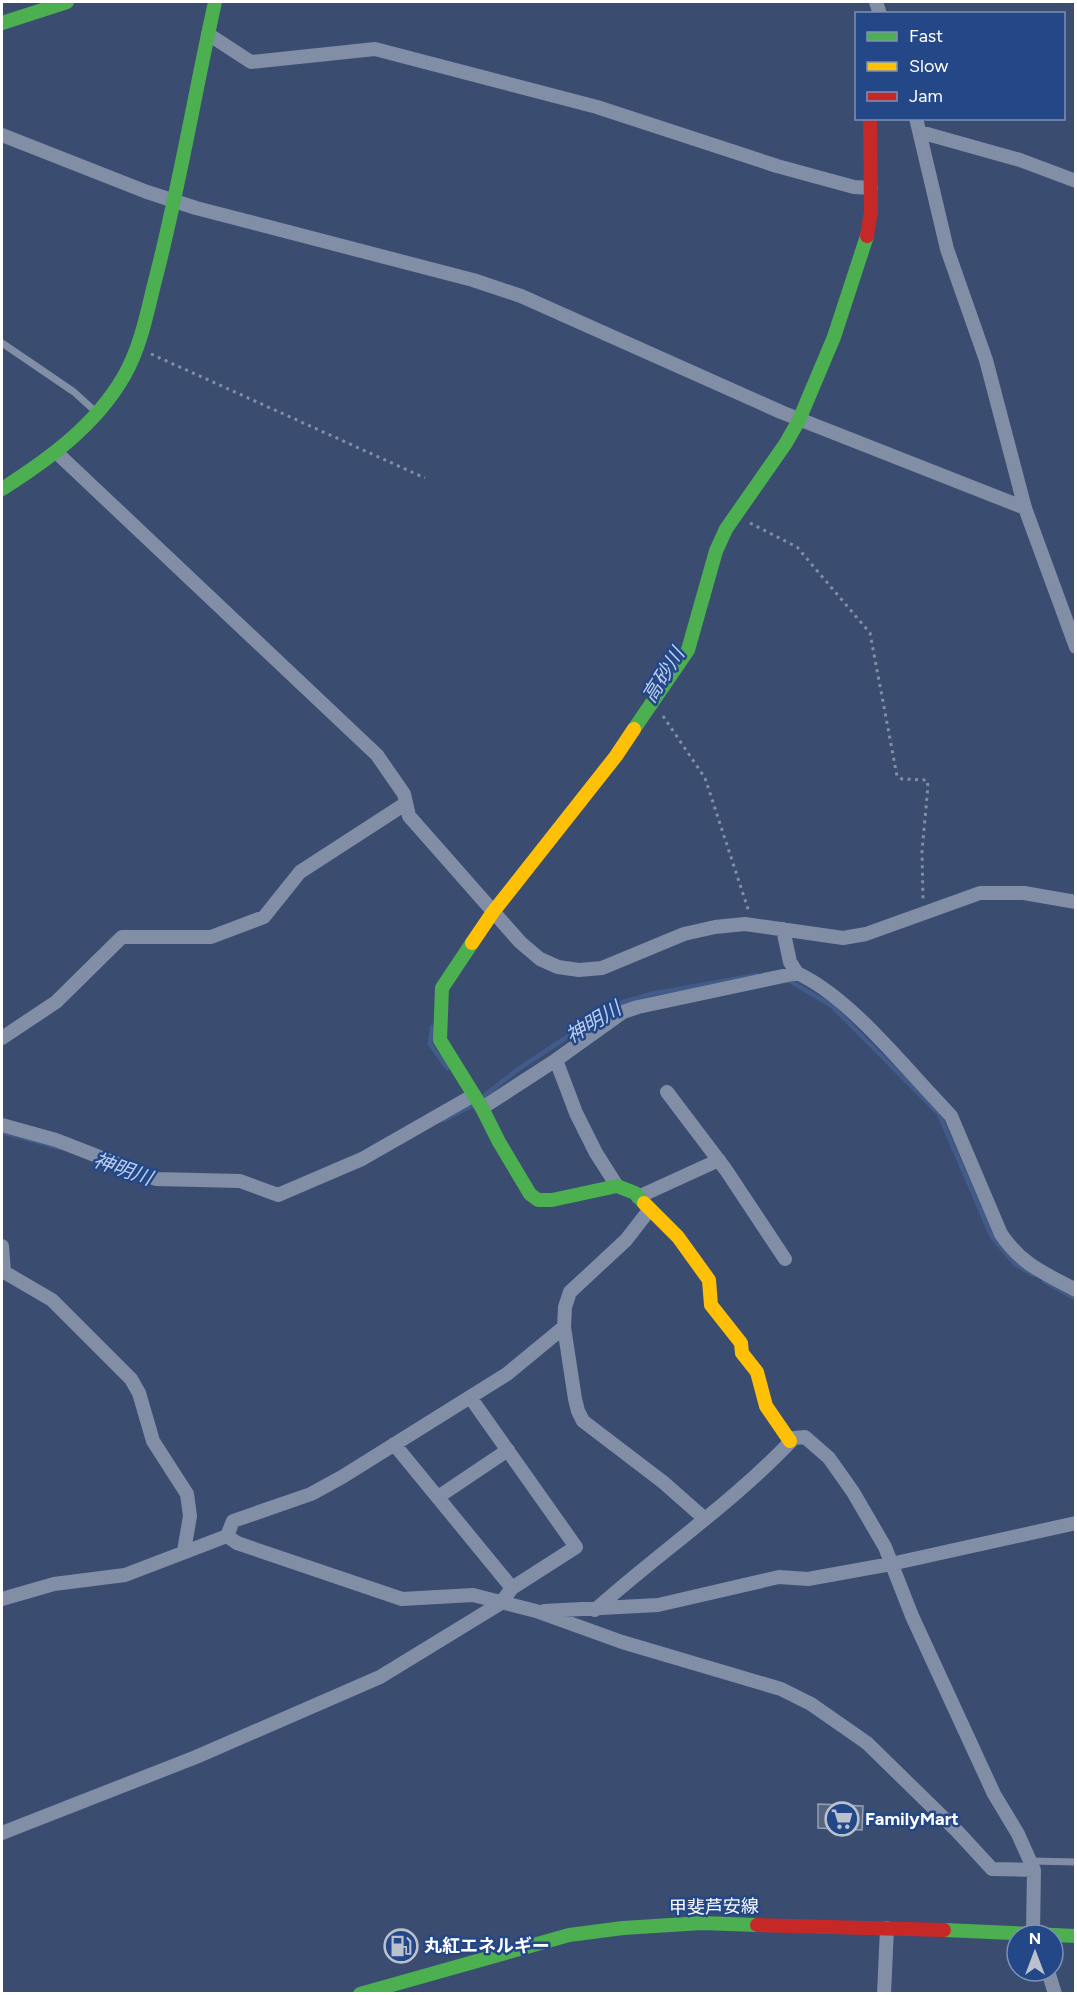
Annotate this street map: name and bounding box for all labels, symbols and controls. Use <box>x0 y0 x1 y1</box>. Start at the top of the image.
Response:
legend <box>855 12 1065 120</box>
text: Fast <box>909 25 943 47</box>
text: Slow <box>909 55 948 77</box>
text: Jam <box>909 85 943 107</box>
water label: 高砂川 <box>637 642 690 707</box>
water label: 神明川 <box>561 995 627 1048</box>
water label: 神明川 <box>91 1148 157 1191</box>
supermarket icon: FamilyMart <box>824 1801 860 1837</box>
place label: FamilyMart <box>865 1808 959 1830</box>
street label: 甲斐芦安線 <box>669 1895 759 1919</box>
north arrow <box>1005 1923 1065 1983</box>
fuel station icon: 丸紅エネルギー <box>383 1928 419 1964</box>
text: N <box>1029 1929 1041 1948</box>
place label: 丸紅エネルギー <box>424 1935 550 1957</box>

